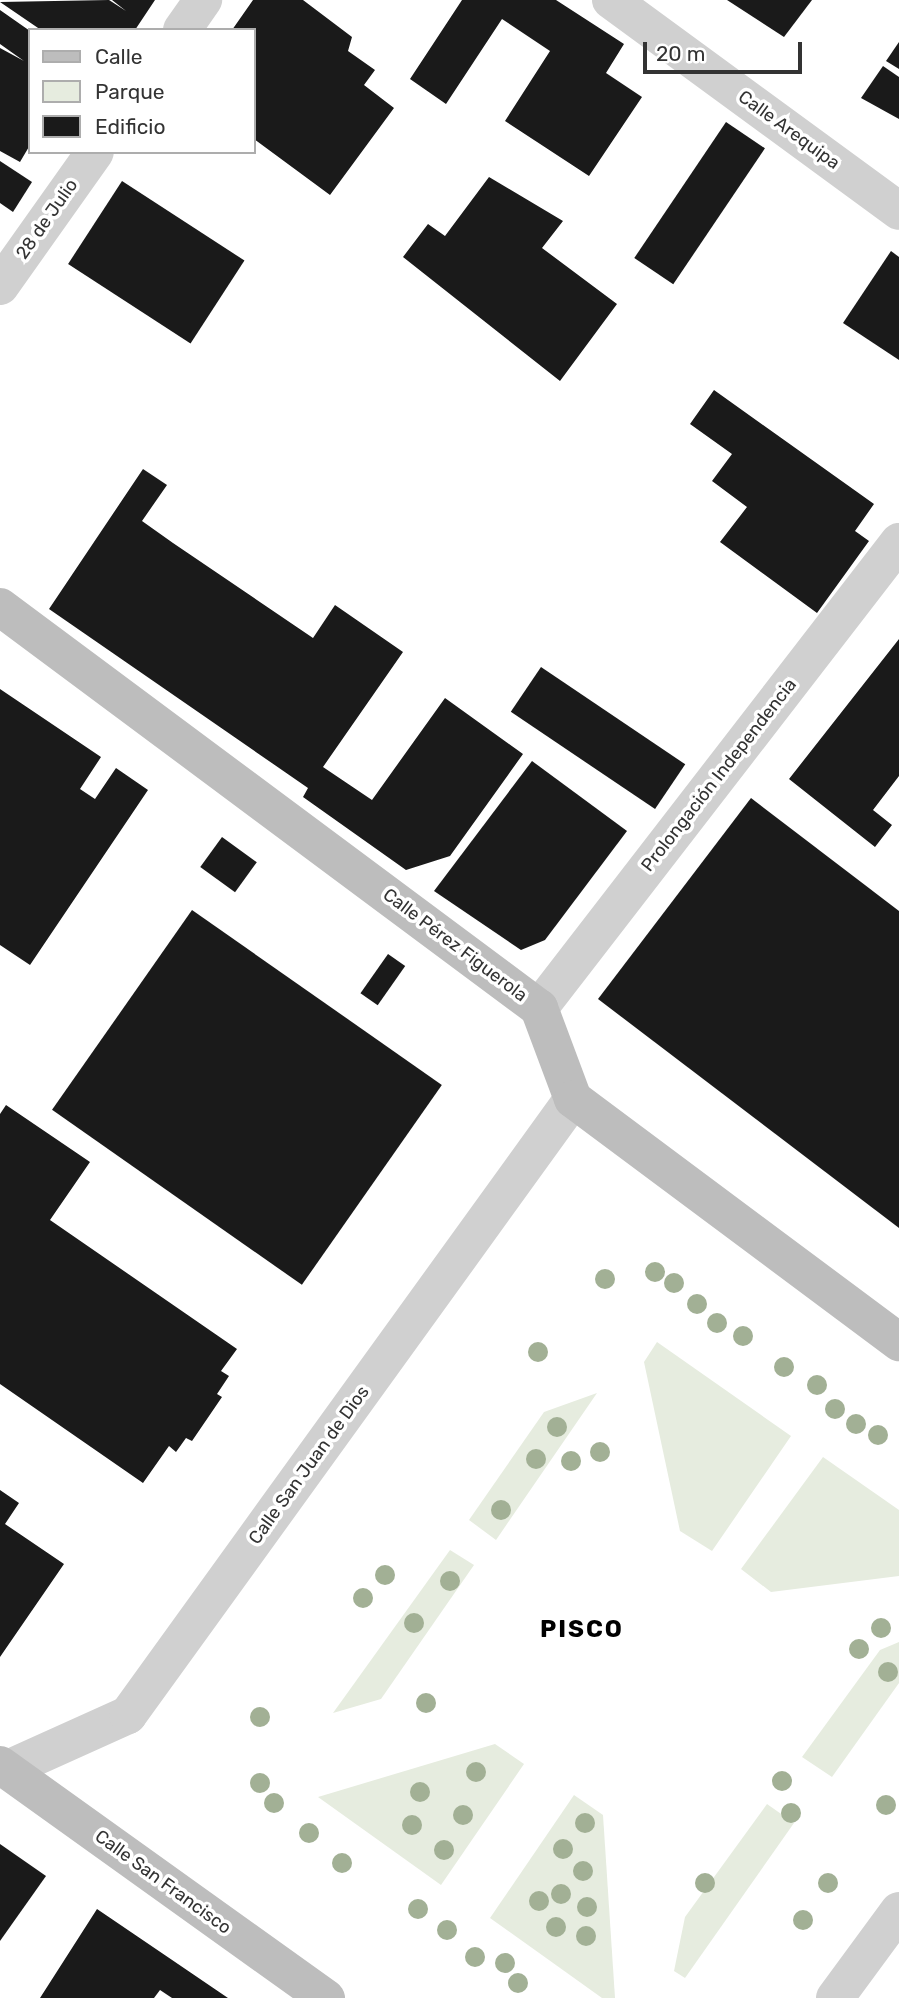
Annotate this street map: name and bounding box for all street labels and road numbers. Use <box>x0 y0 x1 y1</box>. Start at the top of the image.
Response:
street label: Calle Arequipa <box>734 86 844 174</box>
street label: 28 de Julio <box>12 175 82 263</box>
street label: Prolongación Independencia <box>637 674 801 876</box>
street label: Calle Pérez Figuerola <box>379 884 531 1006</box>
street label: Calle San Juan de Dios <box>244 1382 374 1548</box>
street label: Calle San Francisco <box>91 1825 235 1939</box>

